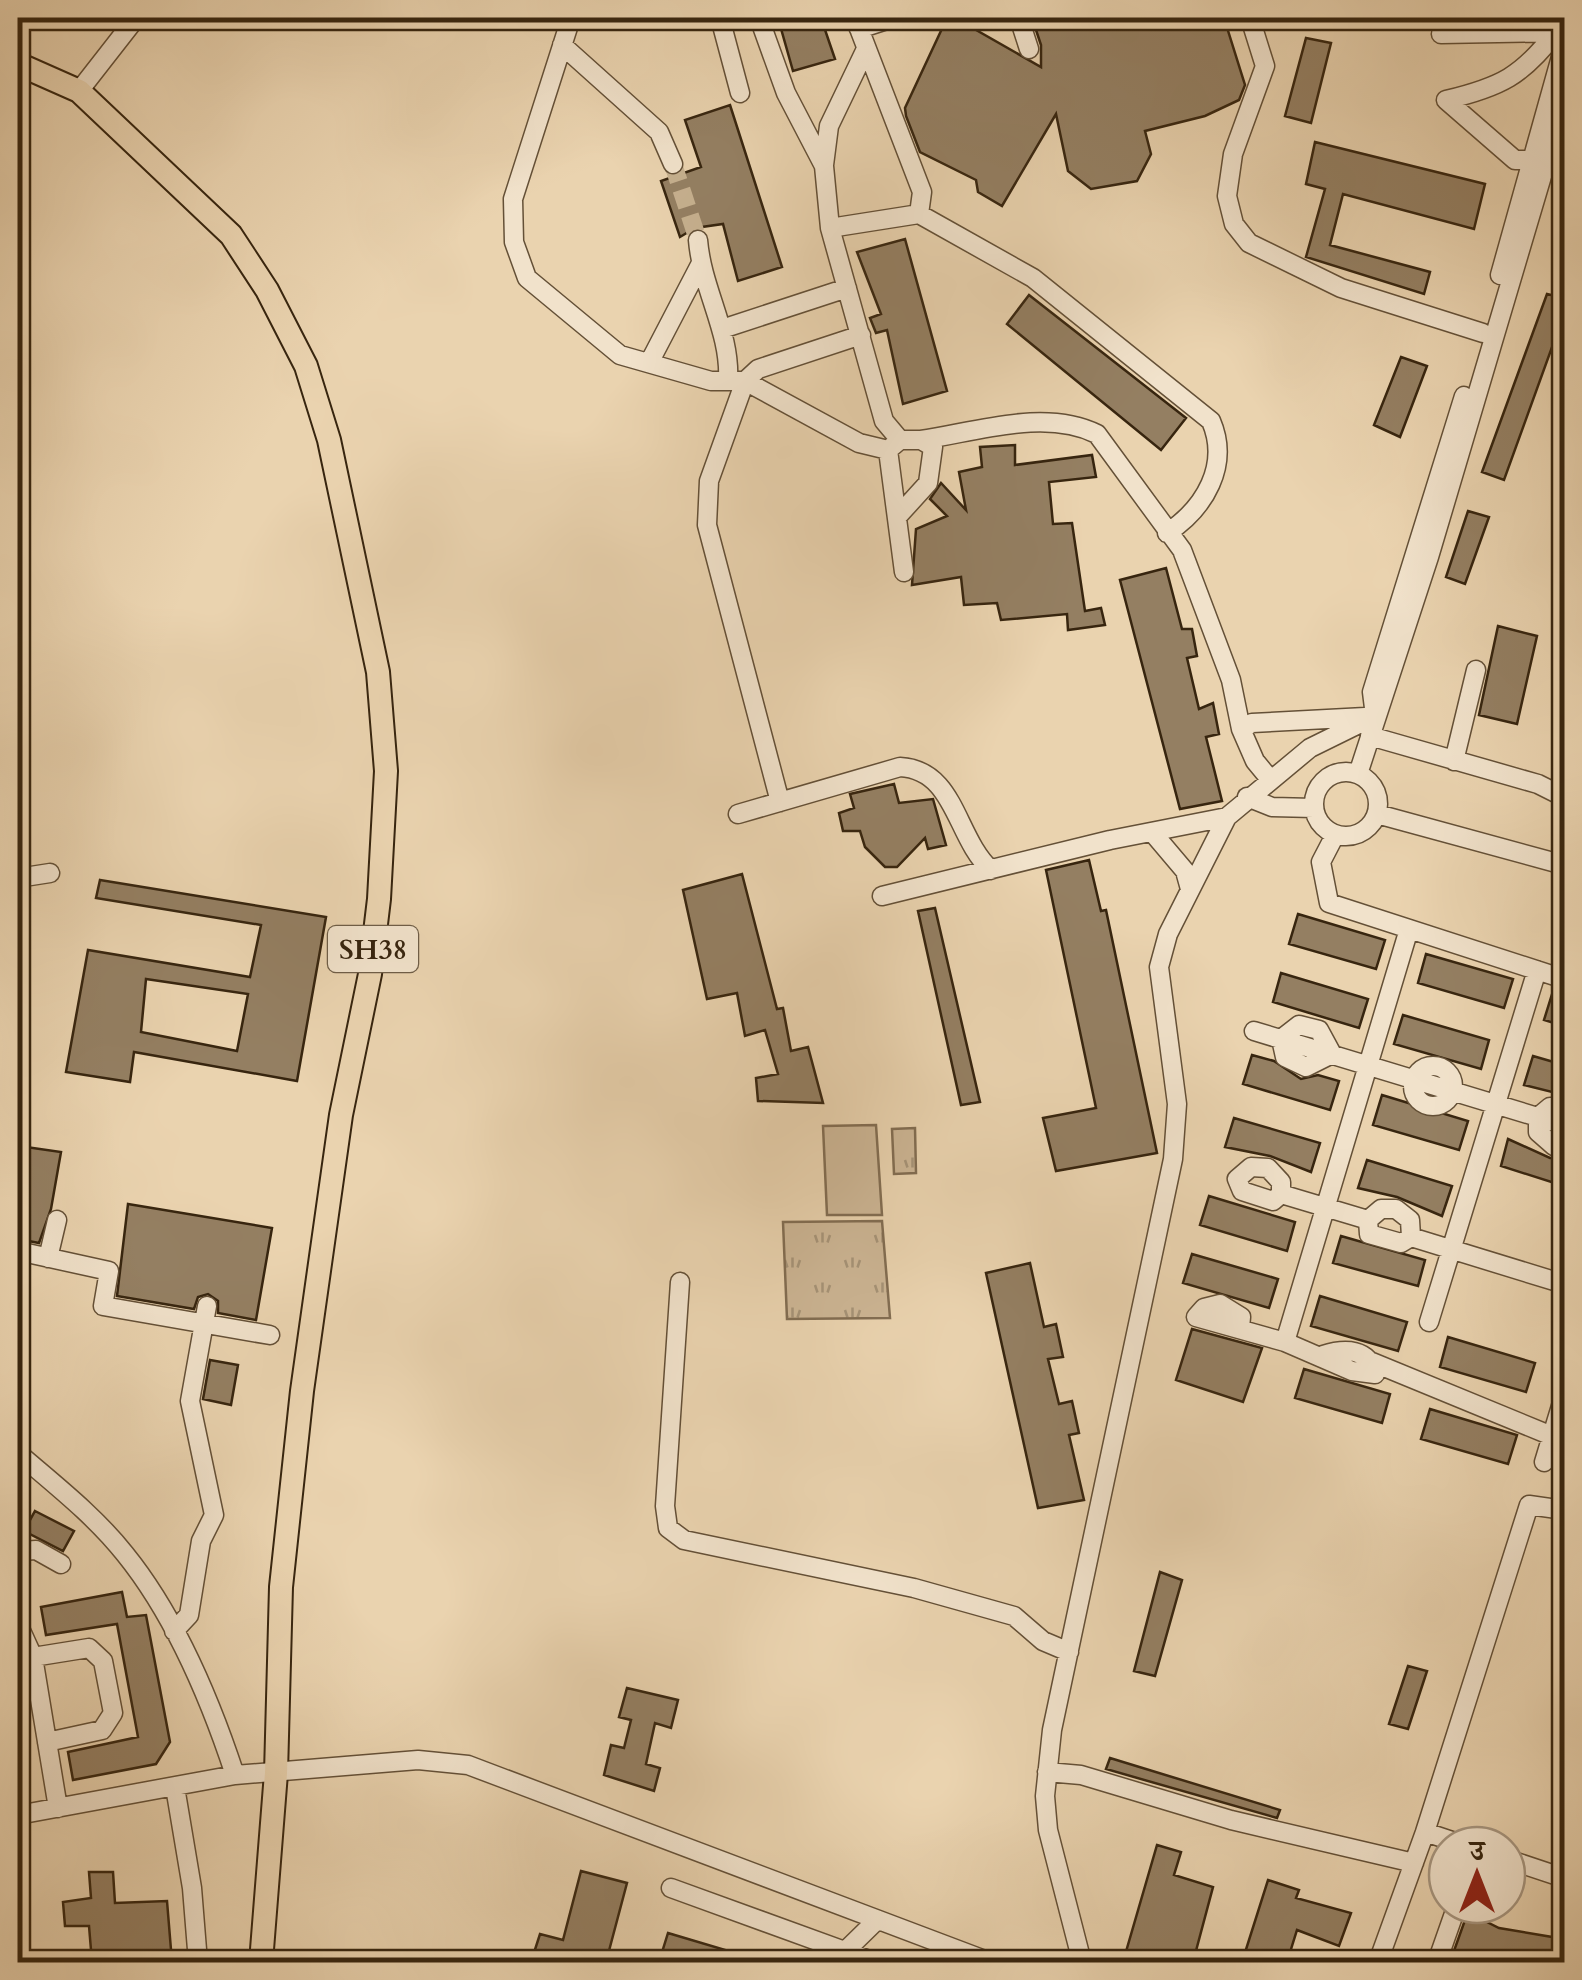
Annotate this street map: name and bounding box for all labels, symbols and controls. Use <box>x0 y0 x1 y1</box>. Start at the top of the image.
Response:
road number: SH38 <box>328 926 418 972</box>
north arrow <box>1427 1825 1527 1925</box>
text: उ <box>1468 1832 1486 1870</box>

